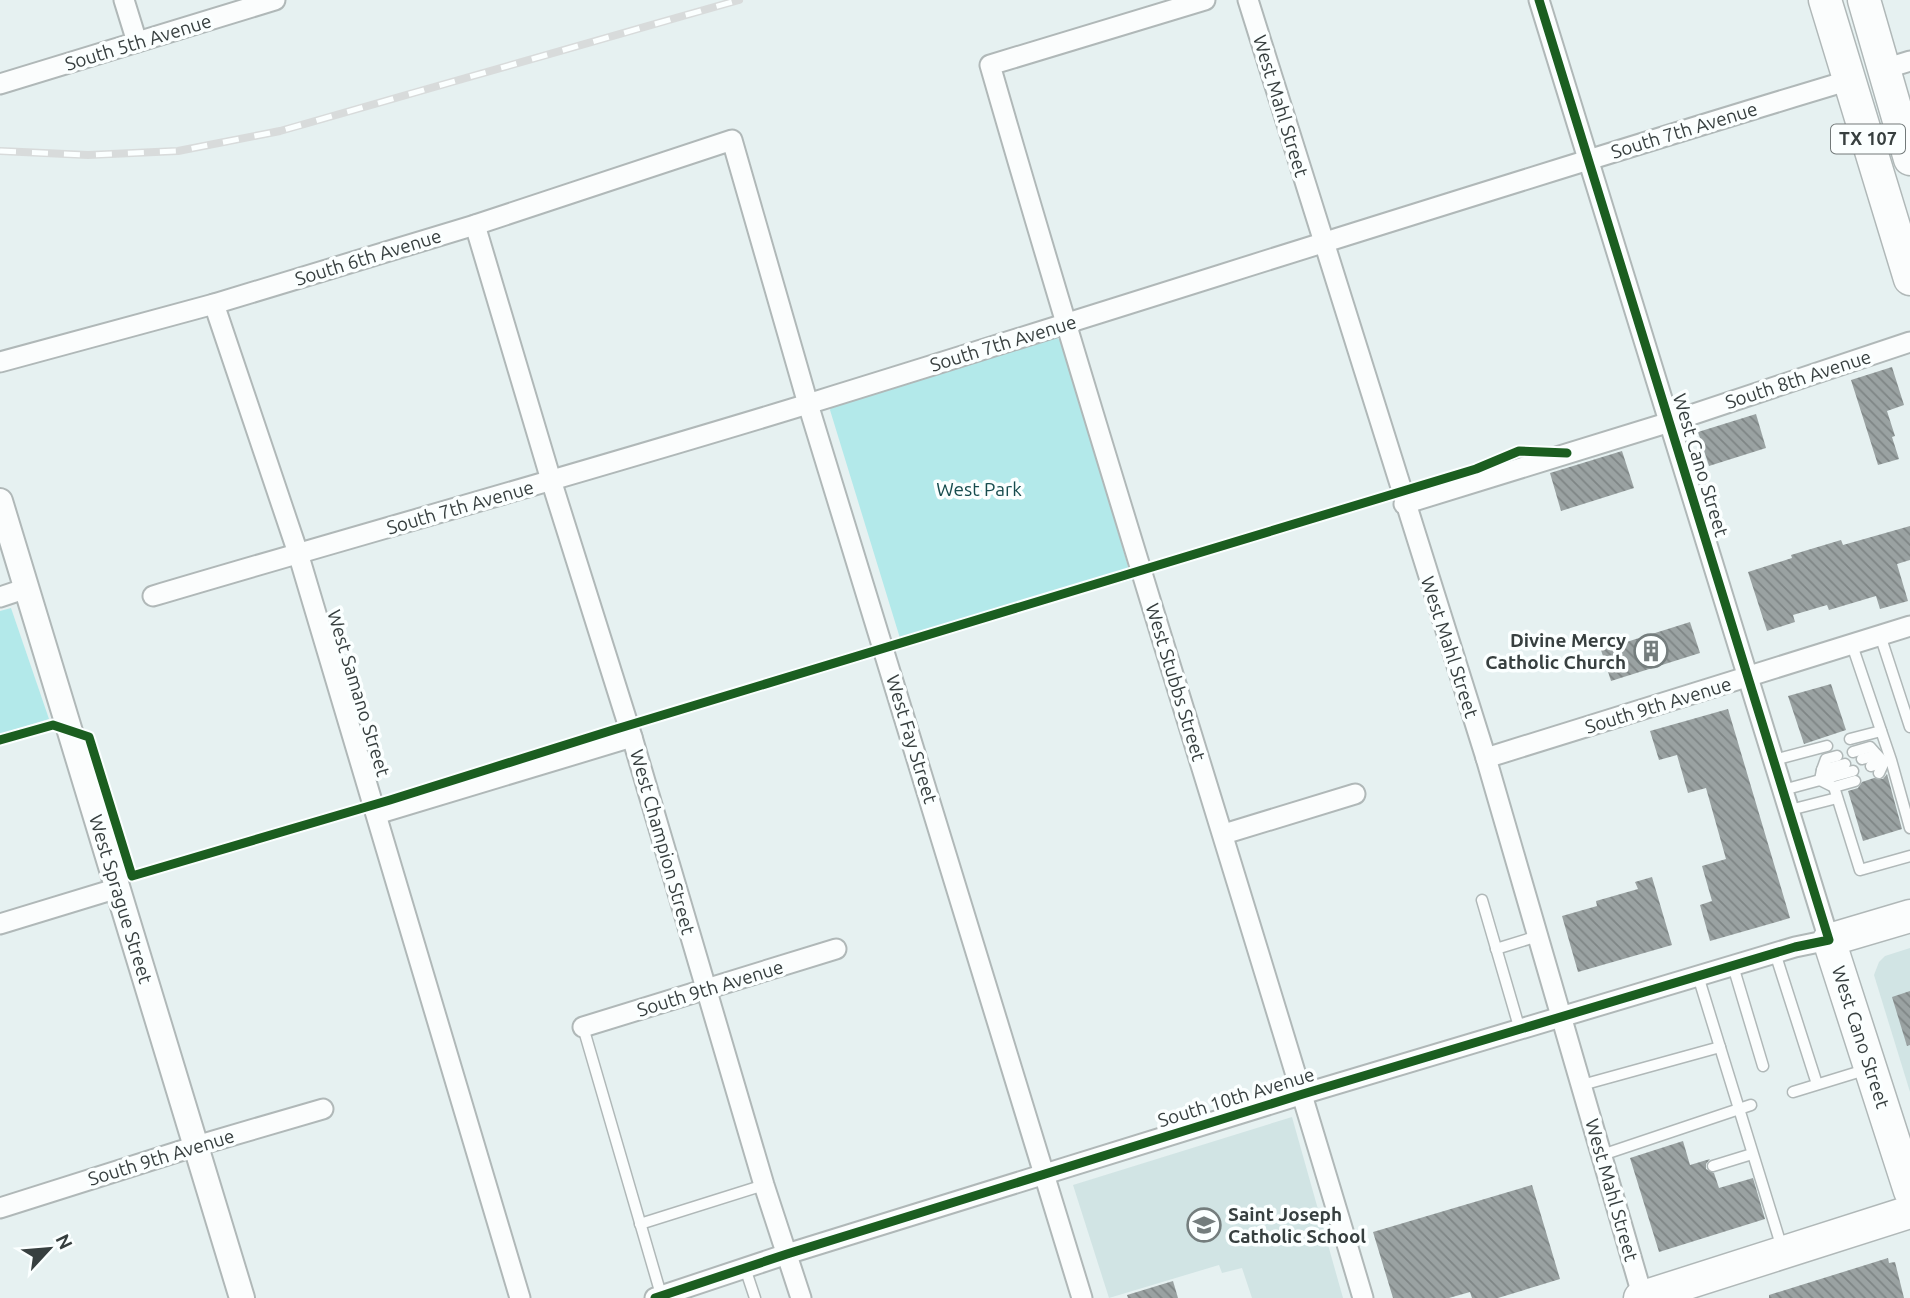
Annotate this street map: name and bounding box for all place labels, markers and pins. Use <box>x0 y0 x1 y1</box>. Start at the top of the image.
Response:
place label: Divine Mercy Catholic Church <box>1485 629 1626 673</box>
building icon: Divine Mercy Catholic Church <box>1632 632 1670 670</box>
place label: Saint Joseph Catholic School <box>1228 1203 1366 1247</box>
school or university icon: Saint Joseph Catholic School <box>1185 1206 1223 1244</box>

